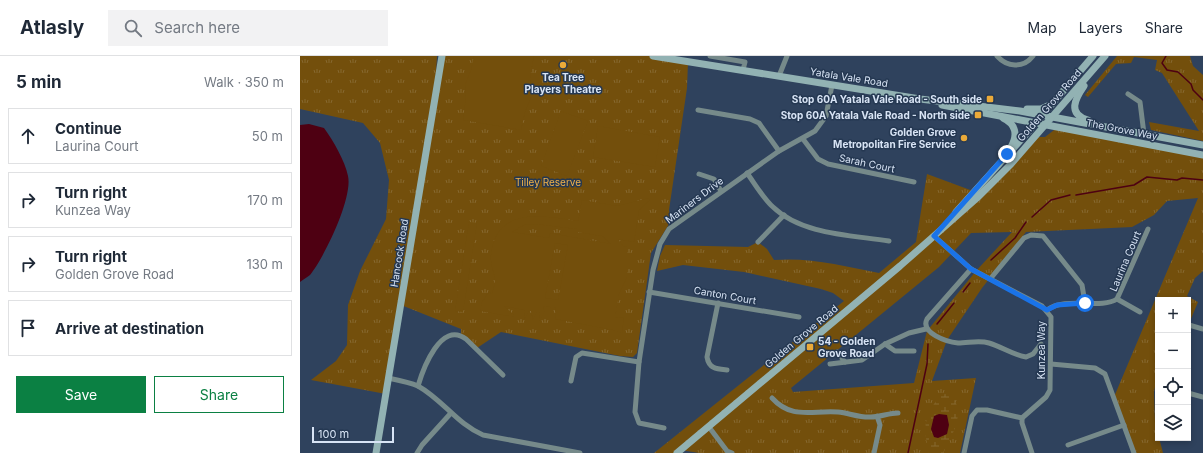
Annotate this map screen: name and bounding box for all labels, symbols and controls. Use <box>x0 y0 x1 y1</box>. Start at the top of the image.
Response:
search box <box>108 10 388 46</box>
text: Atlasly <box>20 16 84 39</box>
icon: search <box>122 17 144 39</box>
text: Search here <box>154 18 240 37</box>
text: Map <box>1028 19 1057 36</box>
text: Layers <box>1079 19 1123 36</box>
text: Share <box>1145 19 1183 36</box>
marker: Tea Tree Players Theatre <box>558 60 568 70</box>
street label: Yatala Vale Road <box>809 65 889 89</box>
street label: Golden Grove Road <box>1014 66 1084 144</box>
place label: Tea Tree Players Theatre <box>525 71 601 96</box>
text: 5 min <box>16 72 62 92</box>
text: Walk · 350 m <box>204 74 284 90</box>
place label: Stop 60A Yatala Vale Road - South side <box>792 93 982 105</box>
marker: Stop 60A Yatala Vale Road - South side <box>985 94 995 104</box>
place label: Stop 60A Yatala Vale Road - North side <box>781 109 970 121</box>
marker: Stop 60A Yatala Vale Road - North side <box>973 110 983 120</box>
street label: The Grove Way <box>1085 116 1159 142</box>
text: Continue <box>55 119 122 138</box>
icon: ahead <box>17 125 39 147</box>
place label: Golden Grove Metropolitan Fire Service <box>833 126 956 150</box>
text: 50 m <box>252 128 283 144</box>
marker: Golden Grove Metropolitan Fire Service <box>959 133 969 143</box>
text: Laurina Court <box>55 138 139 154</box>
route end <box>998 145 1016 163</box>
street label: Sarah Court <box>838 151 897 175</box>
street label: Mariners Drive <box>663 174 725 226</box>
park label: Tilley Reserve <box>515 176 581 188</box>
text: Turn right <box>55 183 127 202</box>
icon: right <box>17 189 39 211</box>
text: 170 m <box>247 192 283 208</box>
text: Kunzea Way <box>55 202 131 218</box>
street label: Hancock Road <box>388 218 410 288</box>
street label: Laurina Court <box>1107 228 1143 293</box>
text: Turn right <box>55 247 127 266</box>
icon: right <box>17 253 39 275</box>
text: 130 m <box>246 256 283 272</box>
text: Golden Grove Road <box>55 266 174 282</box>
street label: Canton Court <box>693 284 758 307</box>
route start <box>1076 294 1094 312</box>
map controls <box>1155 297 1191 441</box>
button: + <box>1155 297 1191 333</box>
street label: Golden Grove Road <box>762 302 840 370</box>
icon: arrive <box>17 317 39 339</box>
text: Arrive at destination <box>55 319 204 338</box>
street label: Kunzea Way <box>1035 320 1047 379</box>
button: − <box>1155 333 1191 369</box>
place label: 54 - Golden Grove Road <box>818 335 875 359</box>
marker: 54 - Golden Grove Road <box>805 342 815 352</box>
button: locate <box>1155 369 1191 405</box>
button: Save <box>16 376 146 413</box>
button: Share <box>154 376 284 413</box>
button: layers <box>1155 405 1191 441</box>
scale bar <box>312 425 394 444</box>
text: 100 m <box>318 427 349 441</box>

